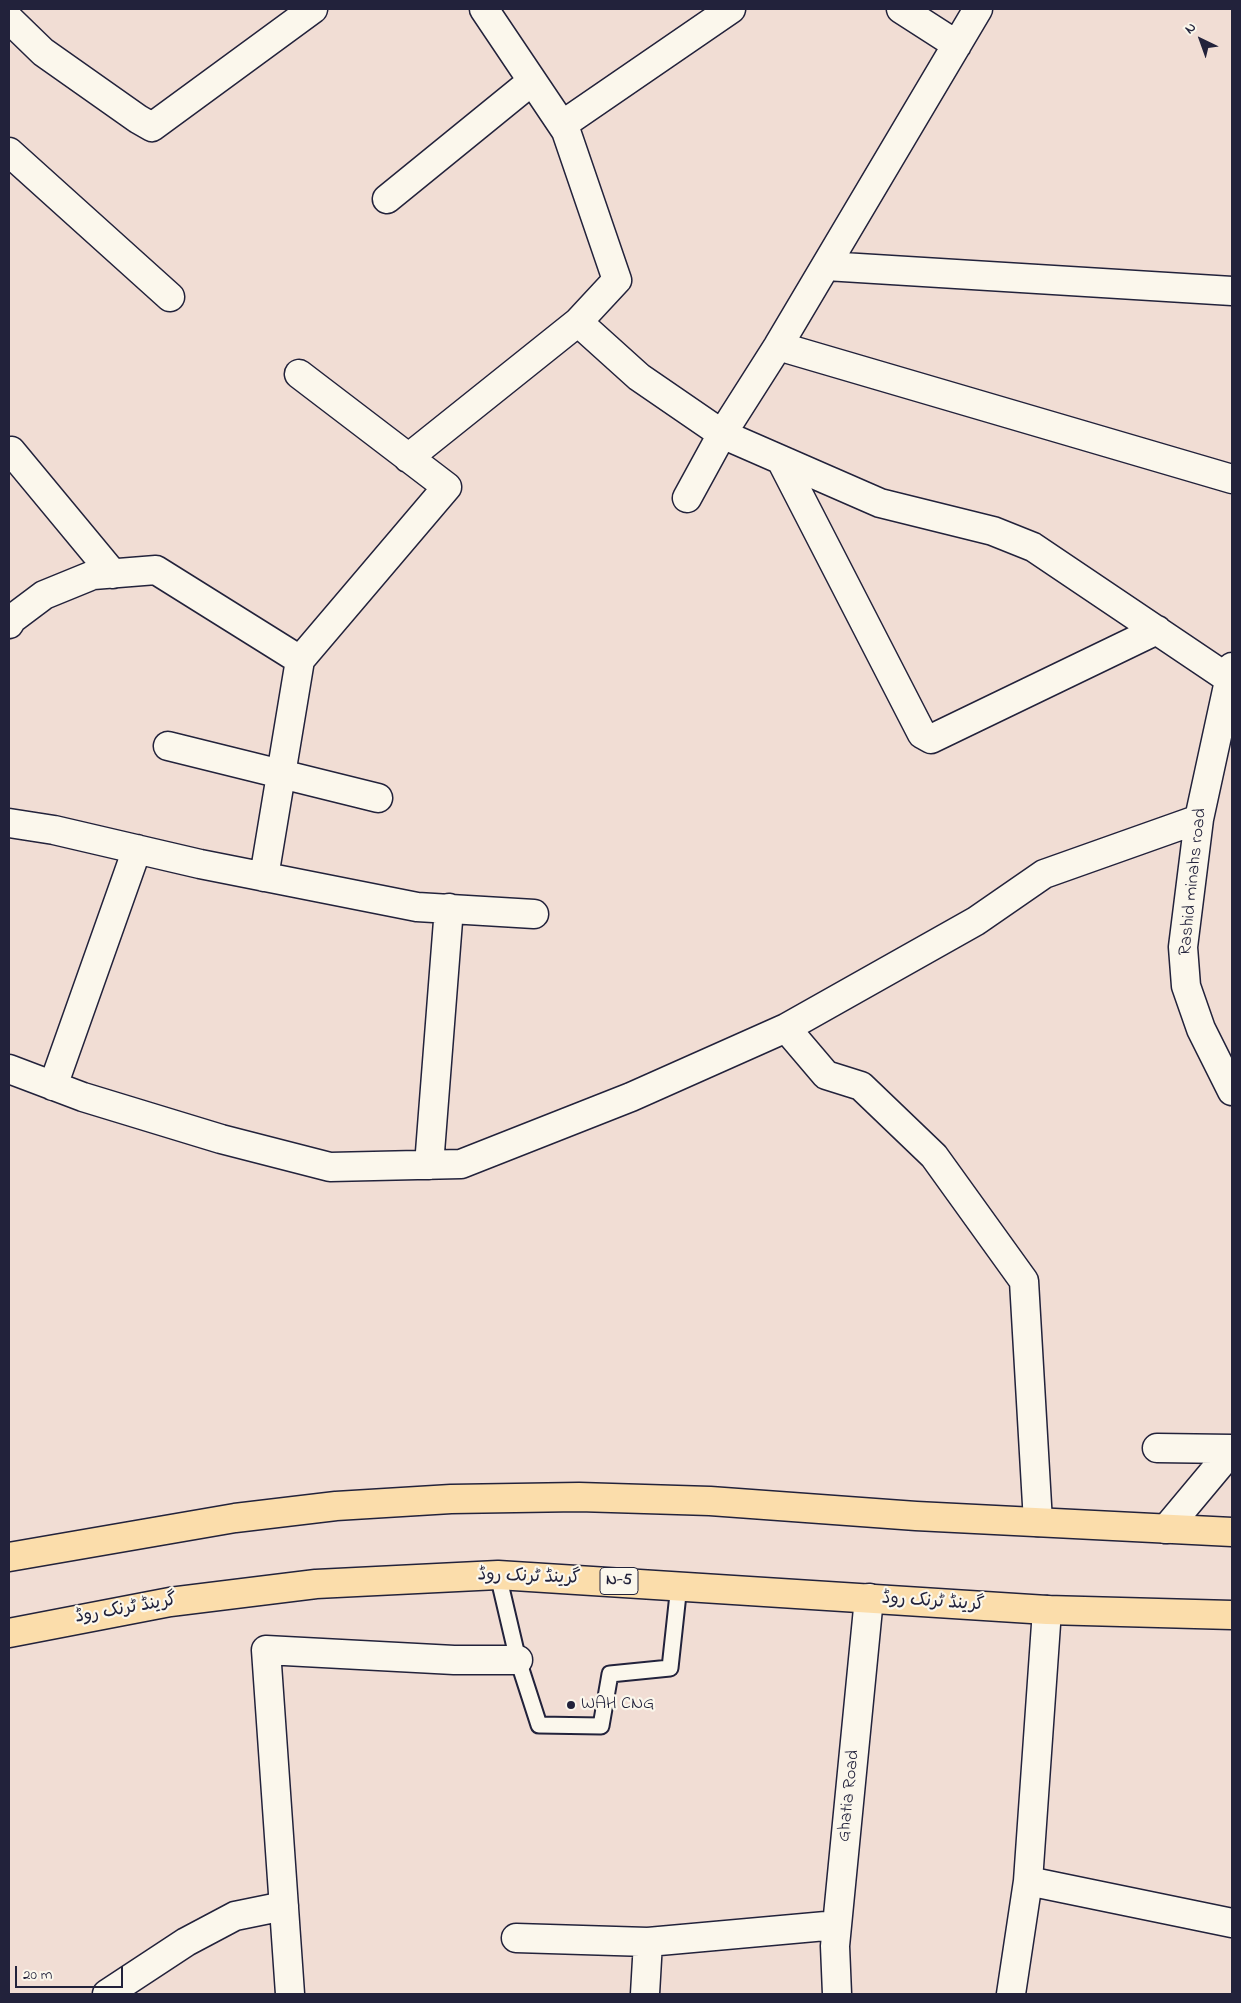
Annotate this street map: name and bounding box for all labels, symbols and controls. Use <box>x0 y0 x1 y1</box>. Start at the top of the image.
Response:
north arrow <box>1176 15 1226 65</box>
text: N <box>1180 18 1201 39</box>
street label: Rashid minahs road <box>1176 807 1212 957</box>
street label: گرینڈ ٹرنک روڈ <box>477 1565 581 1591</box>
road number: N-5 <box>600 1568 638 1594</box>
street label: گرینڈ ٹرنک روڈ <box>881 1589 985 1617</box>
street label: گرینڈ ٹرنک روڈ <box>73 1590 179 1630</box>
place label: WAH CNG <box>581 1694 654 1716</box>
marker: WAH CNG <box>565 1699 577 1711</box>
street label: Ghatia Road <box>834 1749 866 1843</box>
scale bar <box>18 1956 125 1988</box>
text: 20 m <box>23 1964 52 1986</box>

